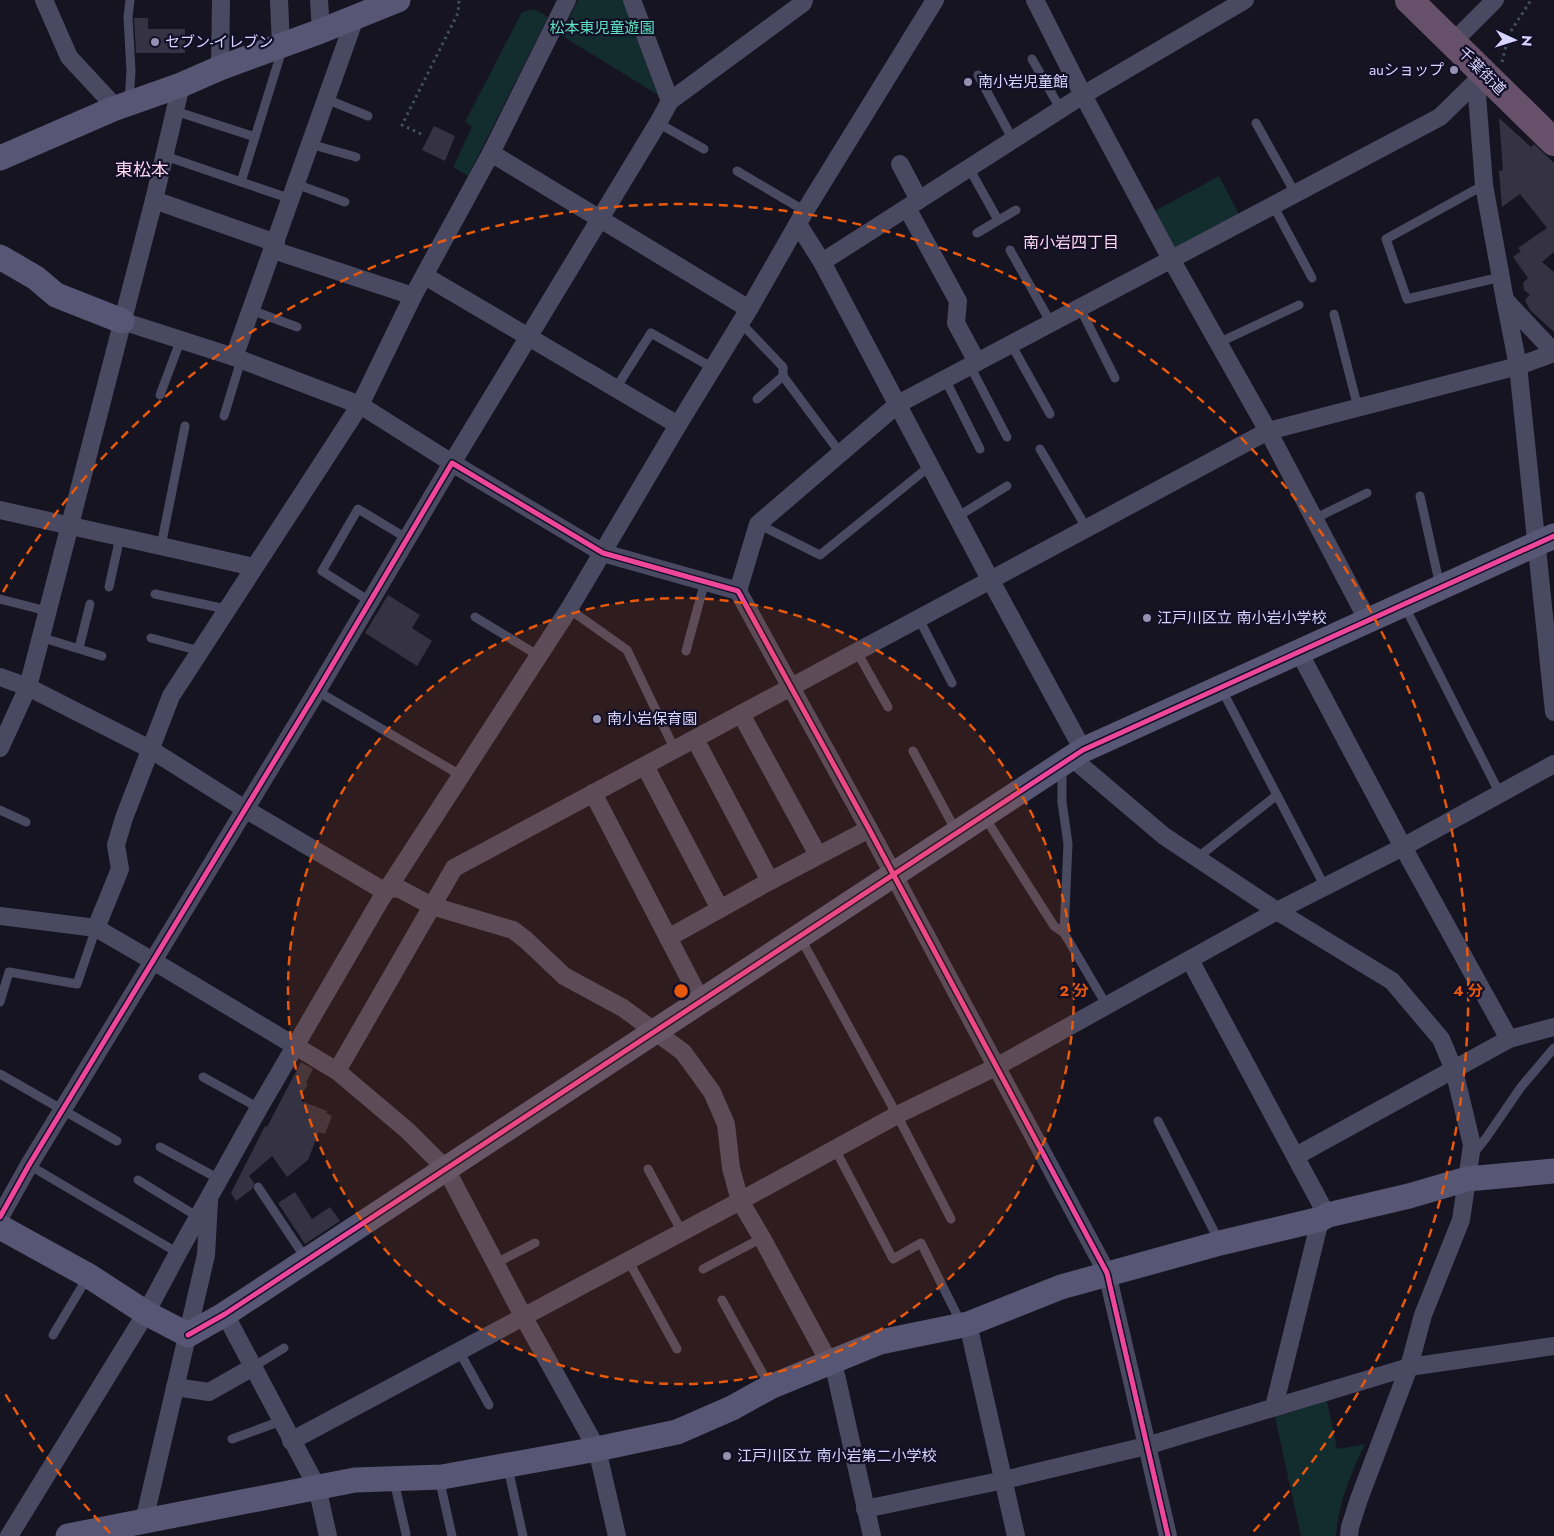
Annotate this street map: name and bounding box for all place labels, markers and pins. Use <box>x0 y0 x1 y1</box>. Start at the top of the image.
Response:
place label: セブン-イレブン <box>165 31 273 53</box>
marker: セブン-イレブン <box>149 36 161 48</box>
place label: auショップ <box>1369 59 1444 81</box>
marker: auショップ <box>1448 64 1460 76</box>
place label: 南小岩児童館 <box>978 71 1068 93</box>
marker: 南小岩児童館 <box>962 76 974 88</box>
place label: 江戸川区立 南小岩小学校 <box>1157 607 1327 629</box>
marker: 江戸川区立 南小岩小学校 <box>1141 612 1153 624</box>
place label: 南小岩保育園 <box>607 708 697 730</box>
marker: 南小岩保育園 <box>591 713 603 725</box>
centre of rings <box>672 982 690 1000</box>
place label: 江戸川区立 南小岩第二小学校 <box>737 1445 937 1467</box>
marker: 江戸川区立 南小岩第二小学校 <box>721 1450 733 1462</box>

